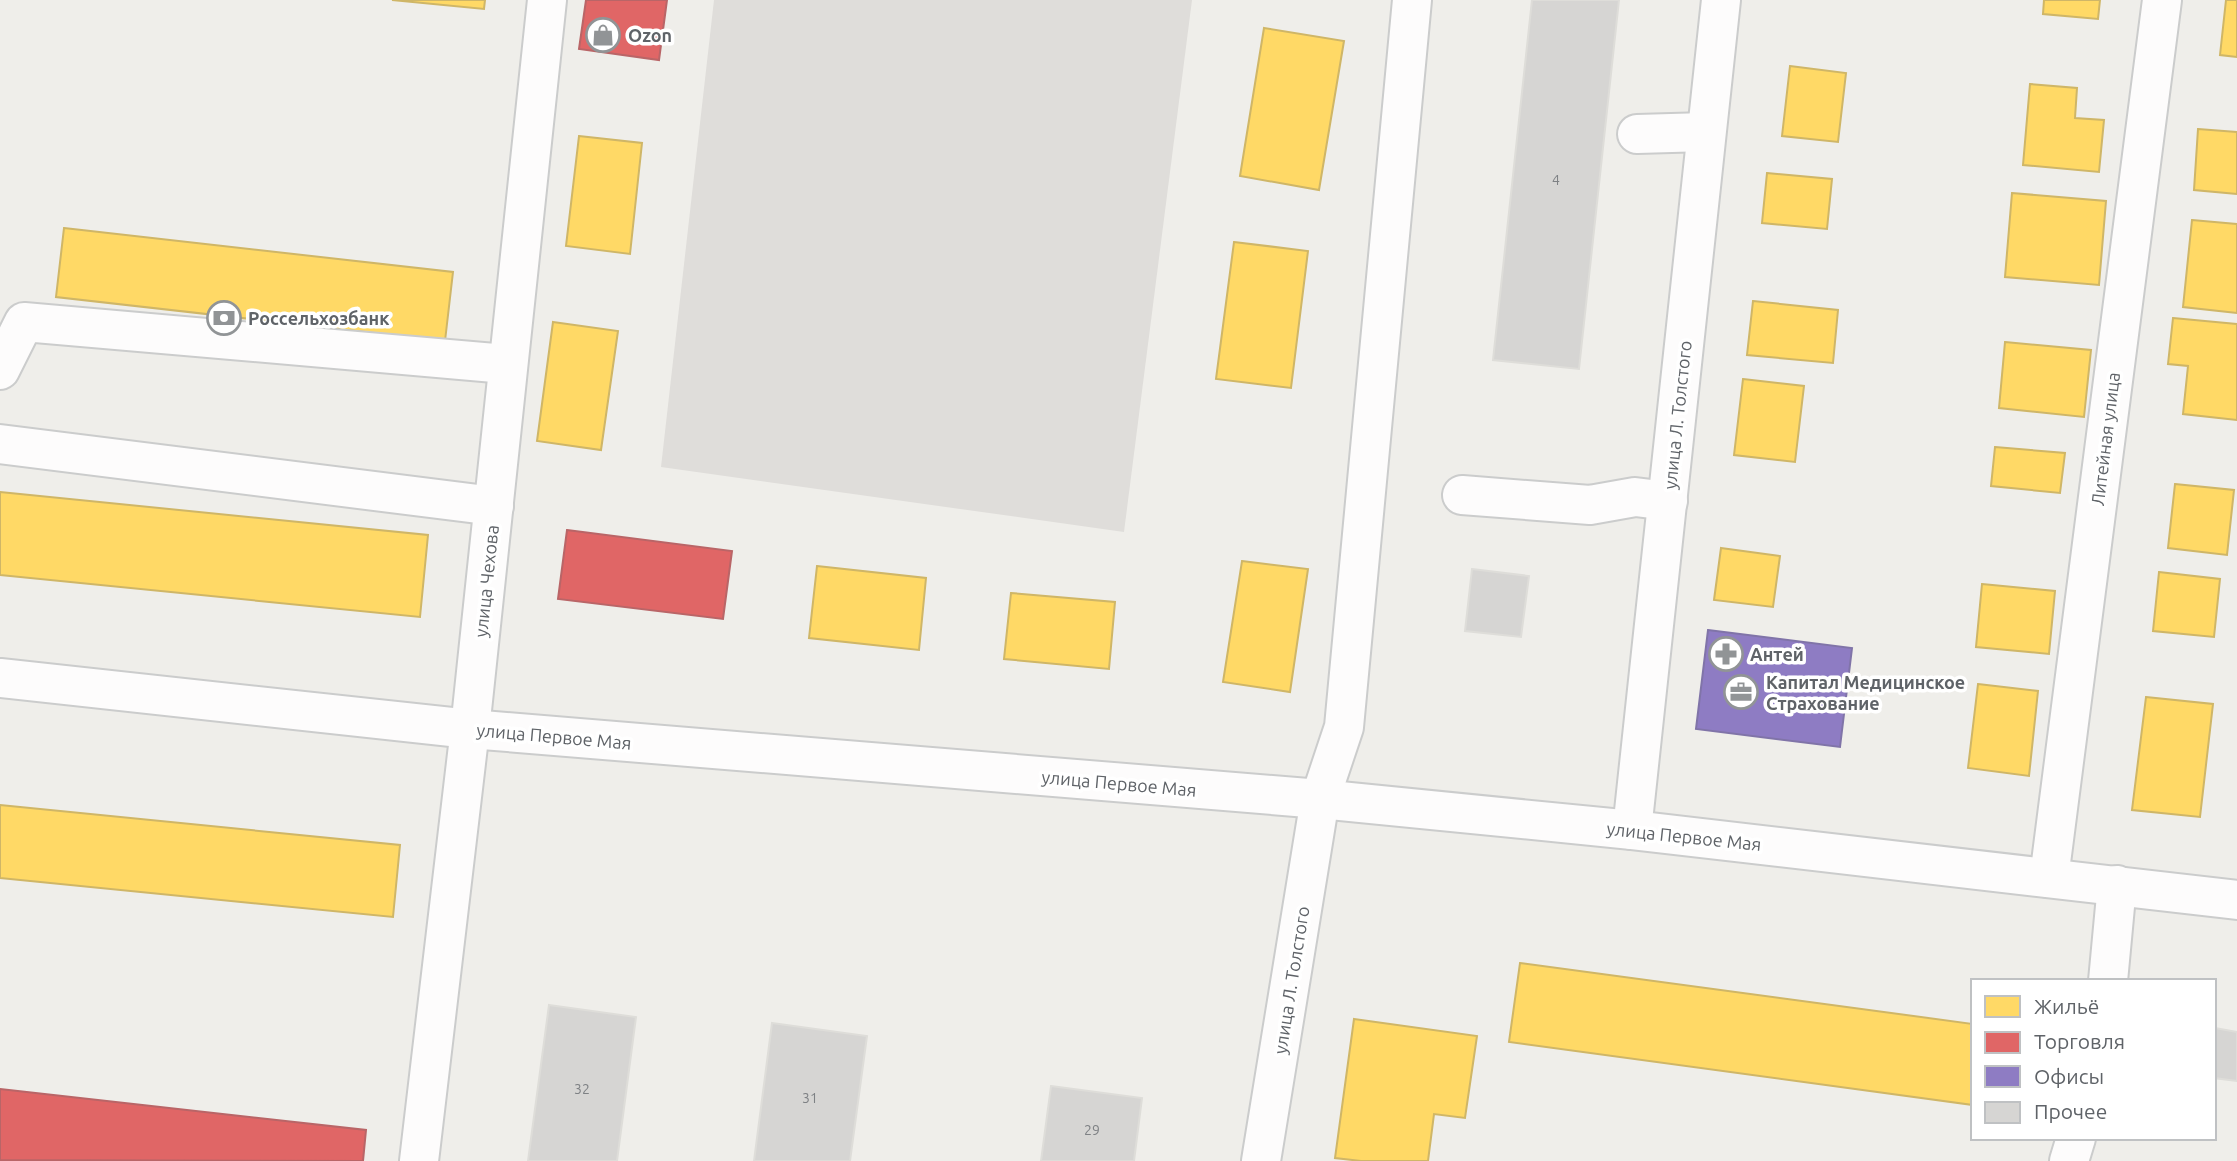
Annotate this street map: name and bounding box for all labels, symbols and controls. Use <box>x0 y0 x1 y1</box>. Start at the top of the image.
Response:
shop icon: Ozon <box>584 16 622 54</box>
place label: Ozon <box>628 25 672 45</box>
house number: 4 <box>1552 172 1560 188</box>
bank icon: Россельхозбанк <box>205 299 243 337</box>
place label: Россельхозбанк <box>248 308 390 328</box>
street label: улица Л. Толстого <box>1659 340 1695 490</box>
street label: Литейная улица <box>2087 371 2123 507</box>
street label: улица Чехова <box>470 524 502 638</box>
pharmacy icon: Антей <box>1707 635 1745 673</box>
place label: Антей <box>1750 644 1804 664</box>
place label: Капитал Медицинское Страхование <box>1766 672 1965 713</box>
office icon: Капитал Медицинское Страхование <box>1722 673 1760 711</box>
street label: улица Первое Мая <box>476 719 632 753</box>
street label: улица Первое Мая <box>1041 766 1197 800</box>
street label: улица Первое Мая <box>1606 818 1762 854</box>
street label: улица Л. Толстого <box>1269 905 1313 1055</box>
legend <box>1971 979 2216 1140</box>
text: Жильё <box>2034 994 2099 1018</box>
text: Торговля <box>2034 1029 2125 1053</box>
text: Офисы <box>2034 1064 2104 1088</box>
house number: 32 <box>574 1081 590 1097</box>
house number: 31 <box>802 1090 818 1106</box>
text: Прочее <box>2034 1099 2107 1123</box>
house number: 29 <box>1084 1122 1100 1138</box>

